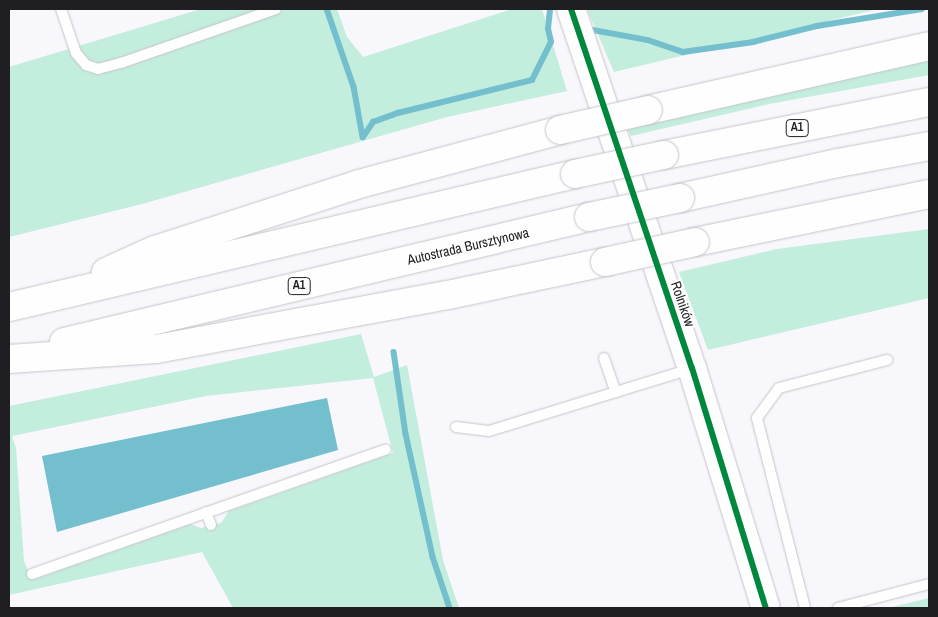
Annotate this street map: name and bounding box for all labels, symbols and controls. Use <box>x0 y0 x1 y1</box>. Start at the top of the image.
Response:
road number: A1 <box>784 119 810 138</box>
street label: Autostrada Bursztynowa <box>405 224 531 268</box>
road number: A1 <box>286 276 312 296</box>
street label: Rolników <box>667 279 699 329</box>

